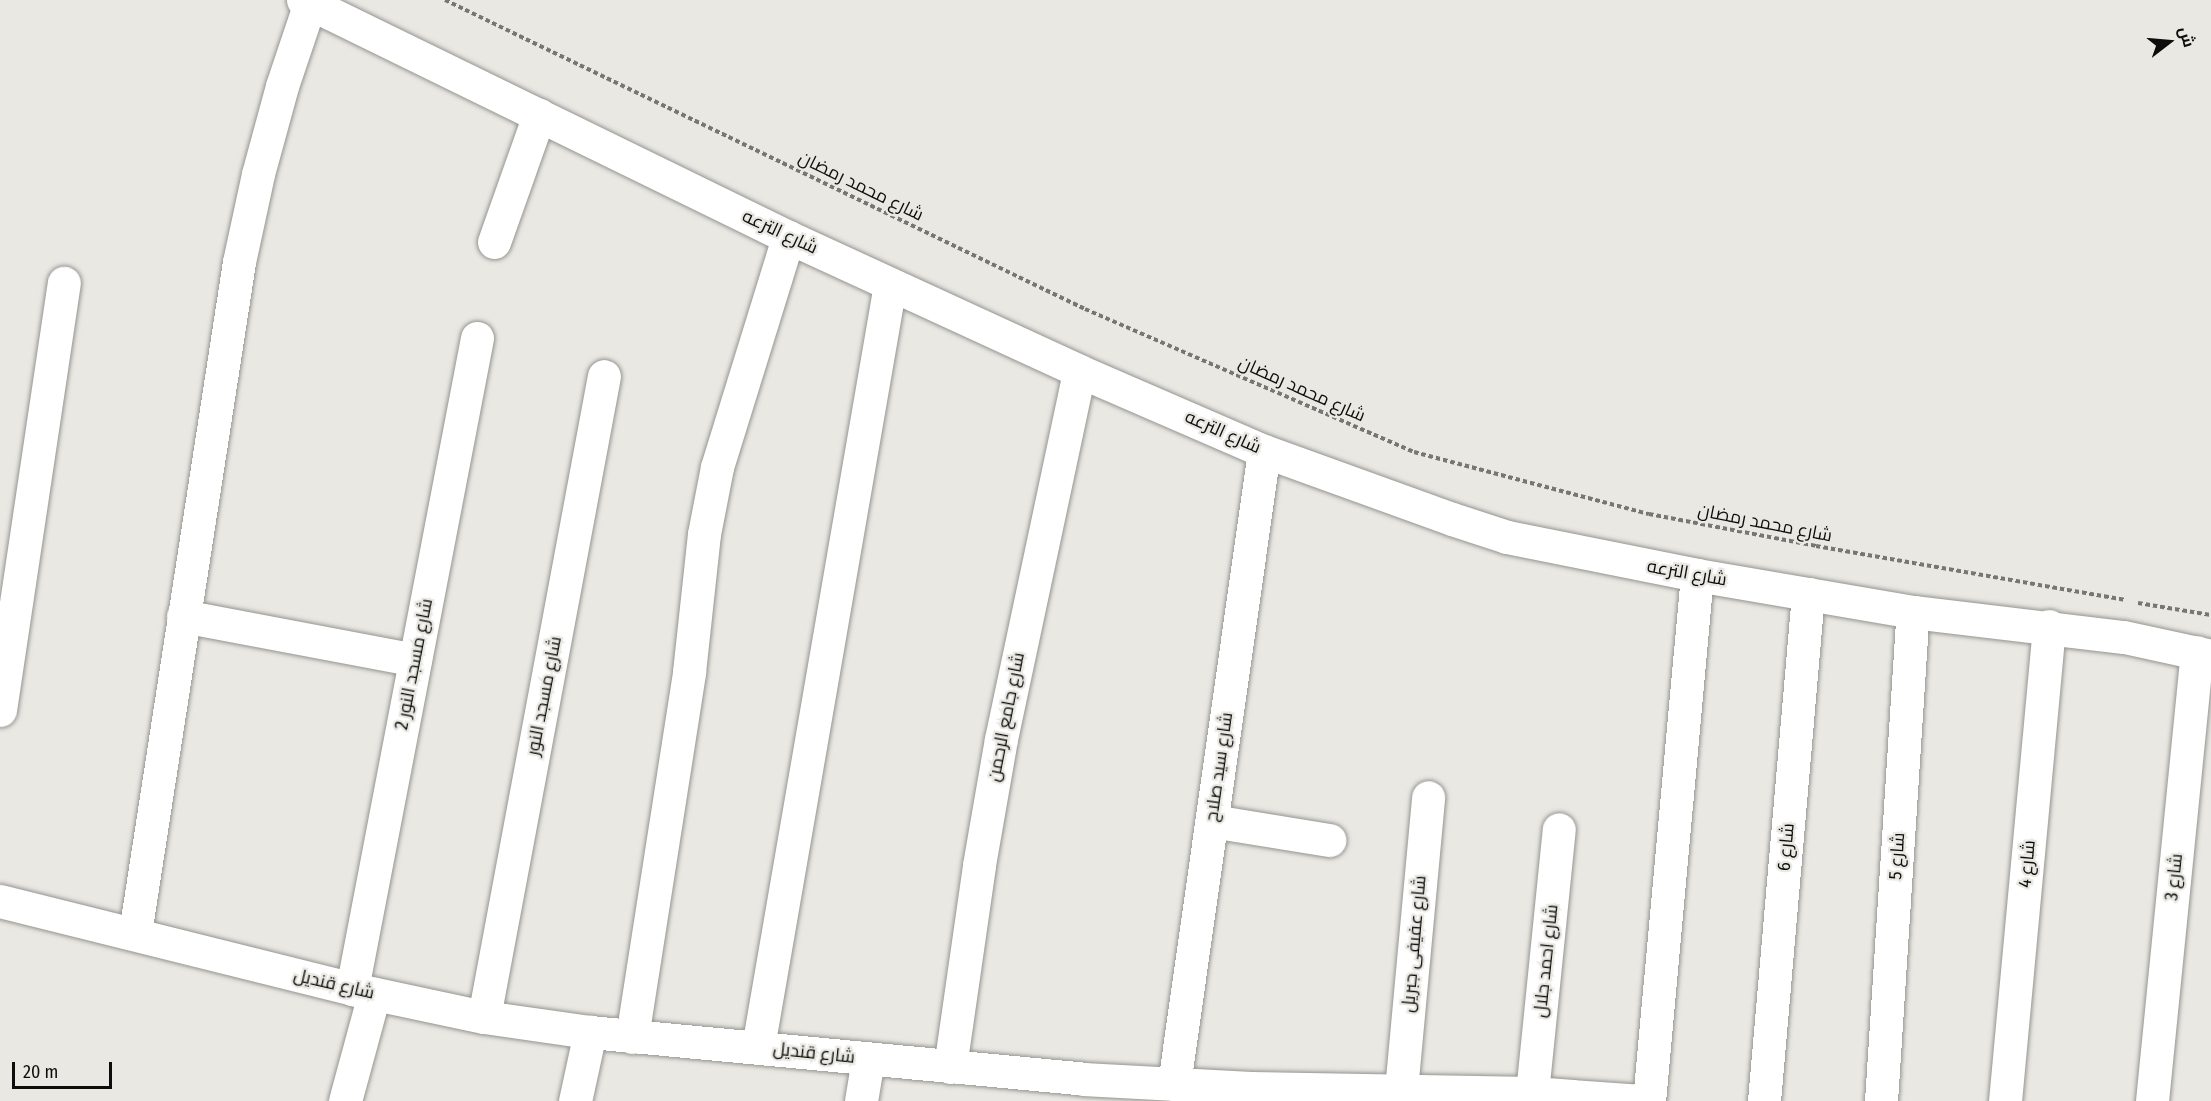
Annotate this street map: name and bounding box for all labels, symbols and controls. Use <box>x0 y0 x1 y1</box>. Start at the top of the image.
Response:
north arrow <box>2139 12 2199 72</box>
text: ش <box>2175 24 2199 49</box>
street label: شارع محمد رمضان <box>795 146 927 226</box>
street label: شارع الترعه <box>739 205 821 259</box>
street label: شارع محمد رمضان <box>1235 351 1369 427</box>
street label: شارع الترعه <box>1182 406 1264 458</box>
street label: شارع محمد رمضان <box>1696 499 1834 547</box>
street label: شارع الترعه <box>1645 555 1729 591</box>
street label: شارع مسجد النور 2 <box>391 597 437 731</box>
street label: شارع مسجد النور <box>522 635 566 757</box>
street label: شارع جامع الرحمن <box>983 650 1029 784</box>
street label: شارع سيد صلاح <box>1201 711 1237 823</box>
street label: شارع 6 <box>1773 822 1799 872</box>
street label: شارع 5 <box>1885 832 1909 880</box>
street label: شارع 4 <box>2014 839 2040 889</box>
street label: شارع 3 <box>2161 852 2187 902</box>
street label: شارع عفيفى جبريل <box>1397 874 1431 1014</box>
street label: شارع احمد جلال <box>1529 903 1563 1019</box>
street label: شارع قنديل <box>291 964 377 1004</box>
street label: شارع قنديل <box>772 1038 856 1068</box>
scale bar <box>15 1050 116 1088</box>
text: 20 m <box>23 1061 58 1083</box>

